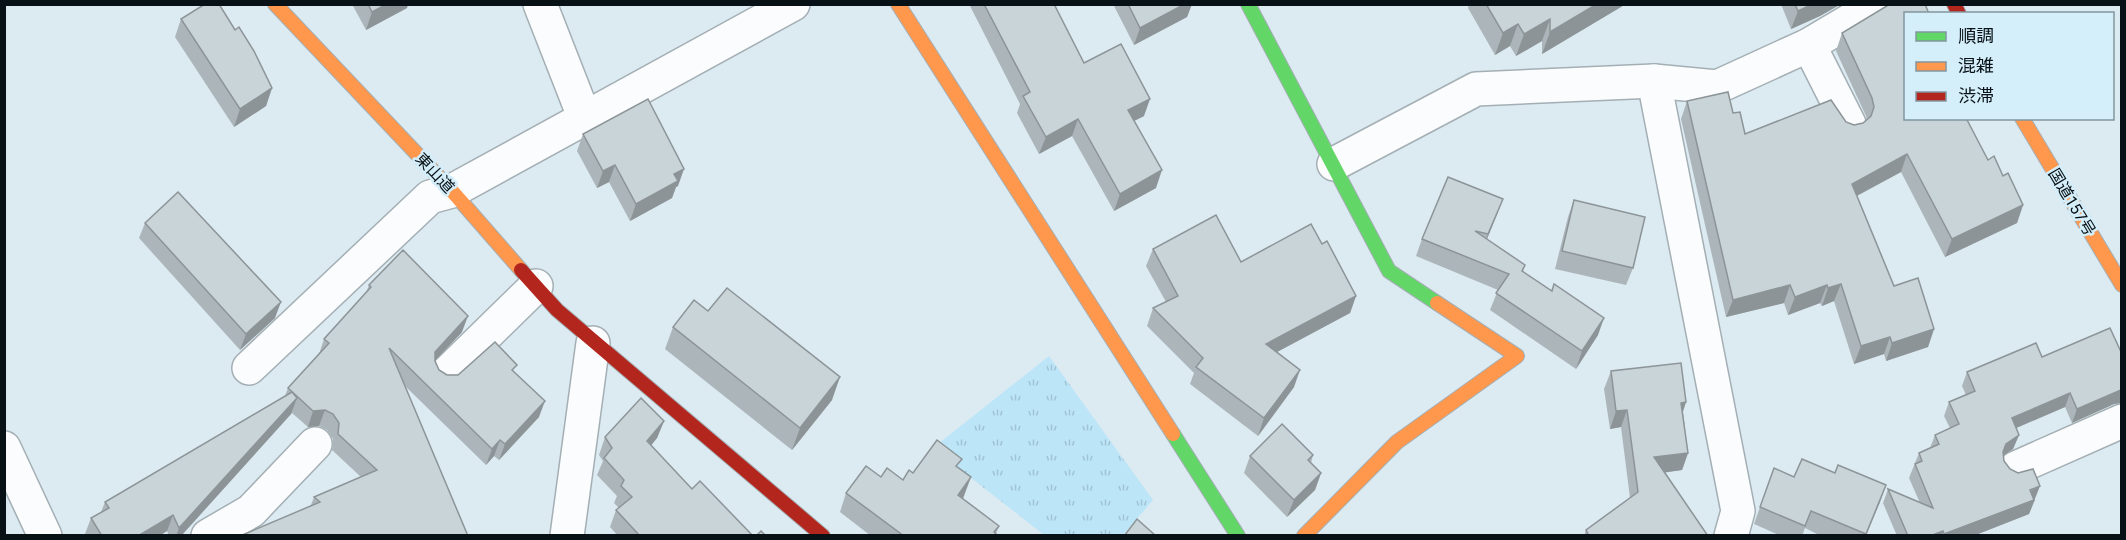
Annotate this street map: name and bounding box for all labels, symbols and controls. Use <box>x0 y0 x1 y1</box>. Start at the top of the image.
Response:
legend <box>1904 12 2114 120</box>
text: 順調 <box>1958 25 1994 46</box>
text: 混雑 <box>1958 55 1994 76</box>
text: 渋滞 <box>1958 85 1994 106</box>
street label: 東山道 <box>412 149 458 197</box>
street label: 国道157号 <box>2045 165 2099 239</box>

